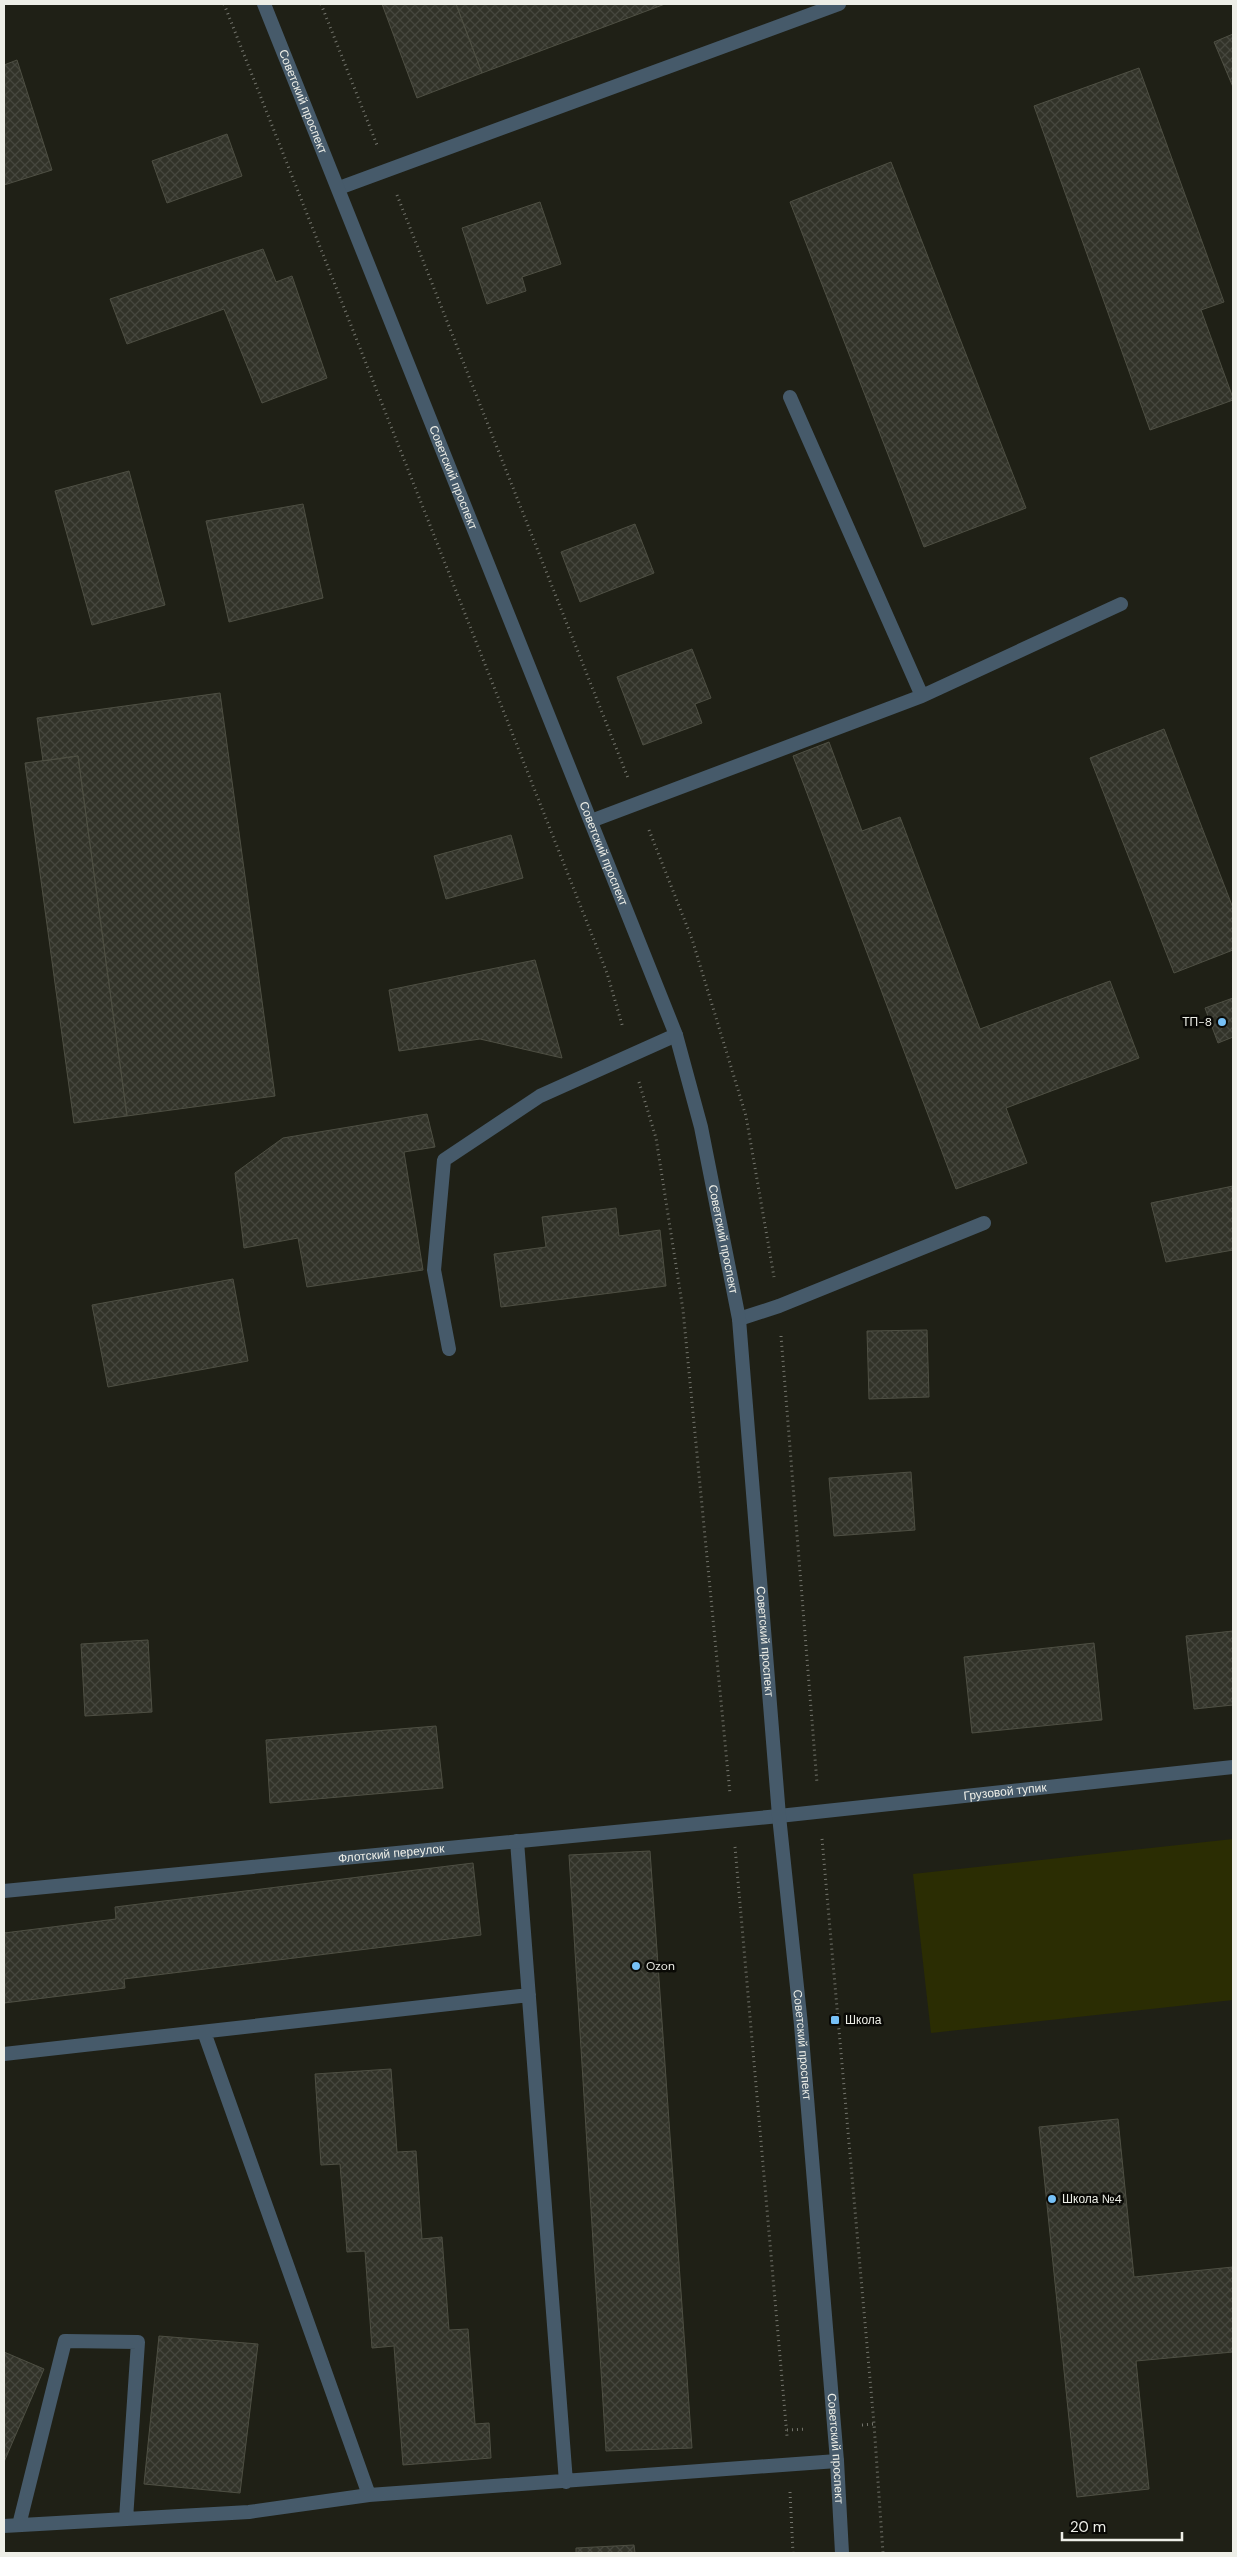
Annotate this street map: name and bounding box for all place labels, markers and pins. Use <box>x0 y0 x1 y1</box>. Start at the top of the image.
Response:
place label: ТП-8 <box>1182 1014 1212 1030</box>
marker: ТП-8 <box>1216 1016 1228 1028</box>
place label: Ozon <box>646 1958 675 1974</box>
marker: Ozon <box>630 1960 642 1972</box>
place label: Школа <box>845 2012 882 2028</box>
marker: Школа <box>829 2014 841 2026</box>
place label: Школа №4 <box>1062 2191 1122 2207</box>
marker: Школа №4 <box>1046 2193 1058 2205</box>

